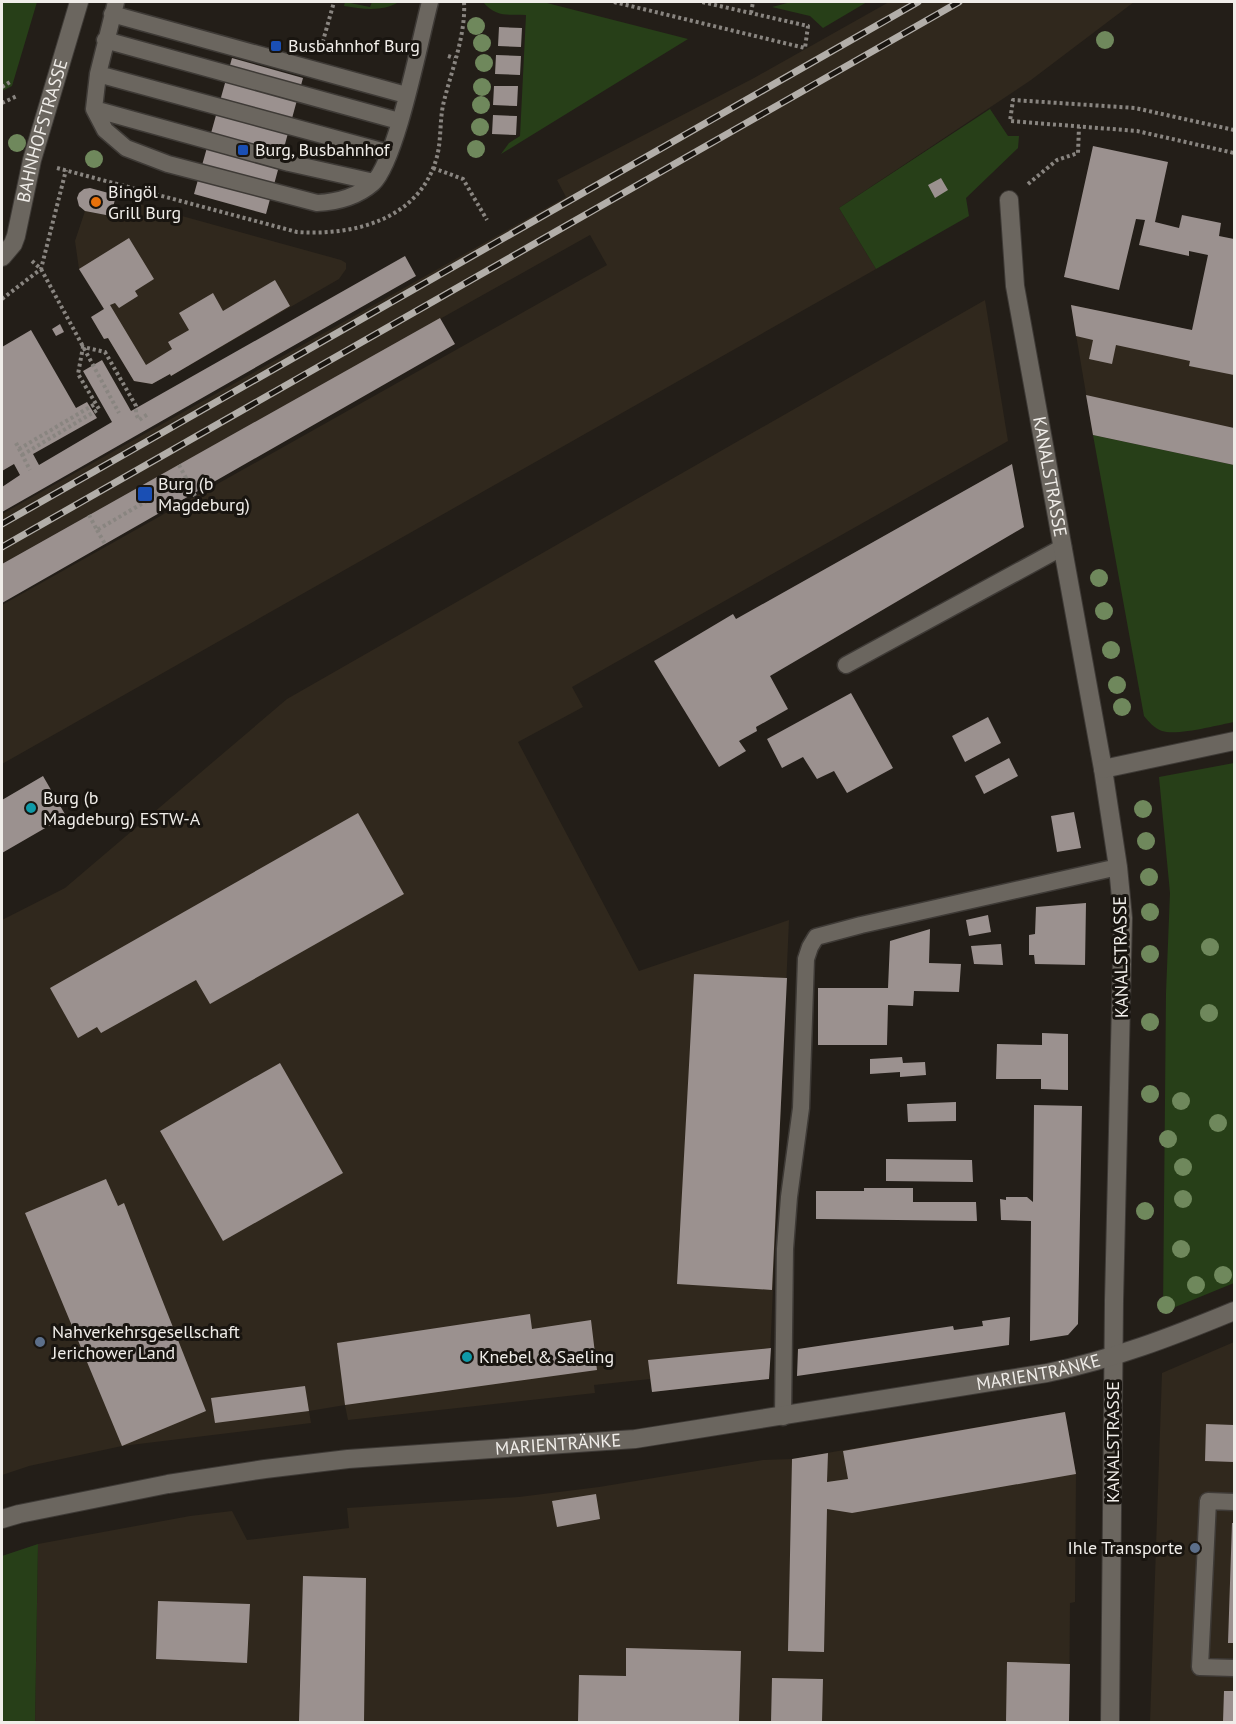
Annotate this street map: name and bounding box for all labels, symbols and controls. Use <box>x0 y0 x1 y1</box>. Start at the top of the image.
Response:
place label: Busbahnhof Burg <box>288 34 420 57</box>
marker: Busbahnhof Burg <box>269 39 283 53</box>
street label: BAHNHOFSTRASSE <box>11 56 72 205</box>
place label: Burg, Busbahnhof <box>255 138 391 161</box>
marker: Burg, Busbahnhof <box>236 143 250 157</box>
place label: Bingöl Grill Burg <box>108 180 181 224</box>
marker: Bingöl Grill Burg <box>89 195 103 209</box>
street label: KANALSTRASSE <box>1028 414 1072 539</box>
place label: Burg (b Magdeburg) <box>158 472 250 516</box>
marker: Burg (b Magdeburg) <box>136 485 154 503</box>
place label: Burg (b Magdeburg) ESTW-A <box>43 786 201 830</box>
marker: Burg (b Magdeburg) ESTW-A <box>24 801 38 815</box>
street label: KANALSTRASSE <box>1108 896 1133 1018</box>
place label: Nahverkehrsgesellschaft Jerichower Land <box>51 1320 240 1364</box>
marker: Nahverkehrsgesellschaft Jerichower Land <box>33 1335 47 1349</box>
place label: Knebel & Saeling <box>479 1345 614 1368</box>
street label: MARIENTRÄNKE <box>975 1348 1103 1395</box>
marker: Knebel & Saeling <box>460 1350 474 1364</box>
street label: KANALSTRASSE <box>1101 1381 1124 1503</box>
street label: MARIENTRÄNKE <box>494 1428 622 1460</box>
place label: Ihle Transporte <box>1068 1536 1183 1559</box>
marker: Ihle Transporte <box>1188 1541 1202 1555</box>

